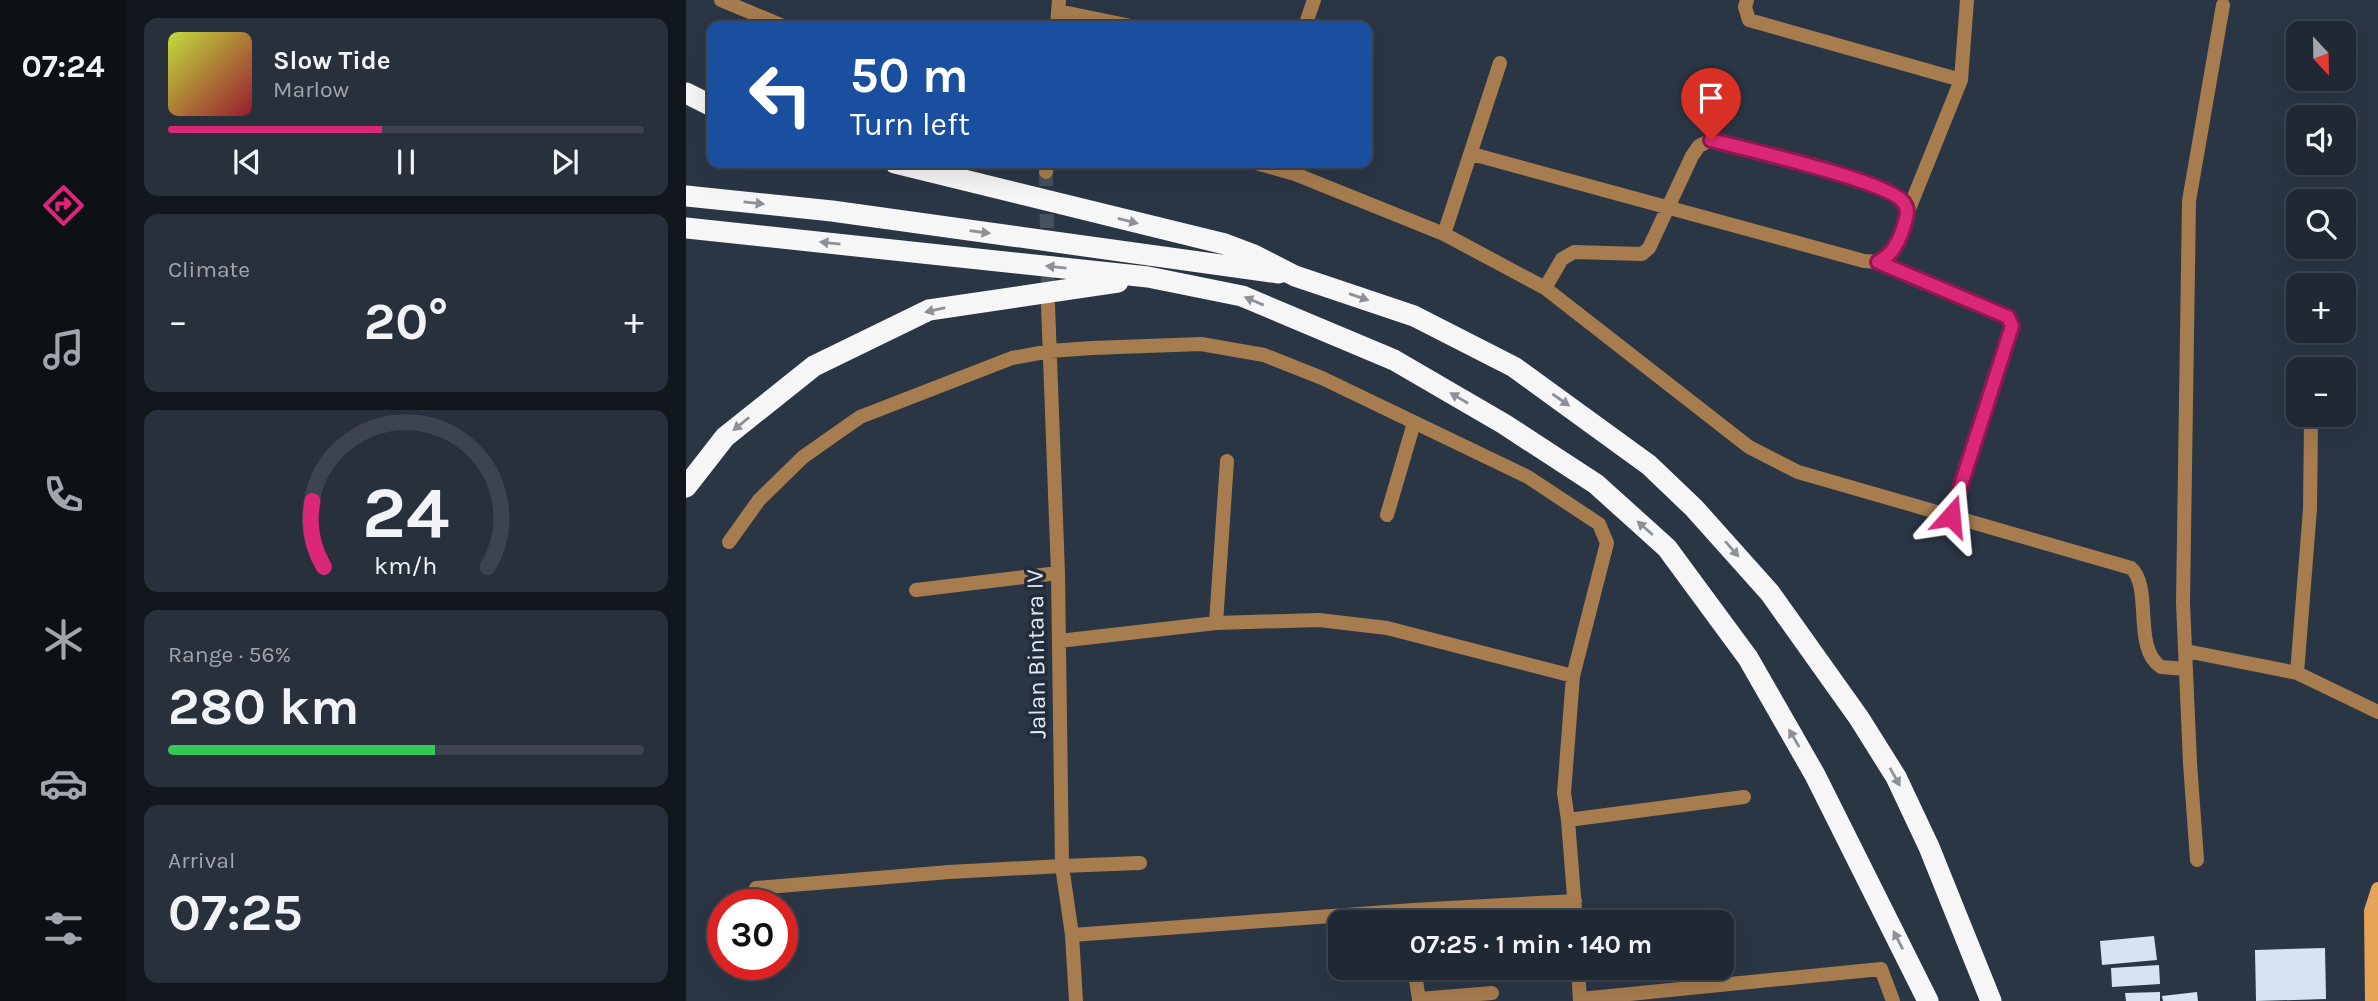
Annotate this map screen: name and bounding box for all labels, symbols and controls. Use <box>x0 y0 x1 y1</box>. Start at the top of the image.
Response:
north arrow <box>2286 21 2356 91</box>
map controls <box>2286 21 2356 427</box>
text: Slow Tide <box>273 45 391 76</box>
text: 50 m <box>850 47 968 104</box>
text: 07:24 <box>21 48 105 85</box>
icon: left <box>735 49 826 140</box>
pin <box>1681 68 1741 140</box>
text: Marlow <box>273 76 349 103</box>
icon: arrive <box>1692 79 1730 117</box>
button: sound <box>2286 105 2356 175</box>
text: Turn left <box>850 106 970 143</box>
icon: previous <box>228 143 266 181</box>
icon: pause <box>387 143 425 181</box>
icon: next <box>546 143 584 181</box>
icon: directions <box>39 181 88 230</box>
button: search <box>2286 189 2356 259</box>
one-way arrow <box>743 198 765 209</box>
one-way arrow <box>1117 216 1139 227</box>
one-way arrow <box>969 227 991 238</box>
one-way arrow <box>818 237 840 248</box>
text: Climate <box>168 256 250 283</box>
one-way arrow <box>1045 262 1067 273</box>
button: + <box>2286 273 2356 343</box>
text: 20° <box>364 291 448 352</box>
one-way arrow <box>1349 292 1370 303</box>
one-way arrow <box>1244 295 1264 307</box>
text: − <box>168 299 188 344</box>
text: + <box>624 299 644 344</box>
one-way arrow <box>924 305 946 316</box>
icon: music <box>39 325 88 374</box>
button: − <box>2286 357 2356 427</box>
one-way arrow <box>1450 392 1469 404</box>
one-way arrow <box>1552 393 1570 407</box>
one-way arrow <box>733 417 751 432</box>
icon: phone <box>39 470 88 519</box>
text: 24 <box>362 470 450 555</box>
position arrow <box>1914 479 1988 553</box>
one-way arrow <box>1637 521 1654 537</box>
one-way arrow <box>1724 540 1740 558</box>
text: km/h <box>374 550 438 579</box>
street label: Jalan Bintara IV <box>1021 568 1051 739</box>
icon: climate <box>39 615 88 664</box>
text: Range · 56% <box>168 641 291 668</box>
text: 280 km <box>168 676 359 737</box>
one-way arrow <box>1788 728 1800 747</box>
icon: car <box>39 759 88 808</box>
one-way arrow <box>1889 767 1901 787</box>
text: Arrival <box>168 847 235 874</box>
text: 07:25 <box>168 882 303 943</box>
speed limit sign: 30 <box>707 889 798 980</box>
icon: filters <box>39 904 88 953</box>
text: 07:25 · 1 min · 140 m <box>1410 929 1652 960</box>
one-way arrow <box>1892 930 1903 950</box>

